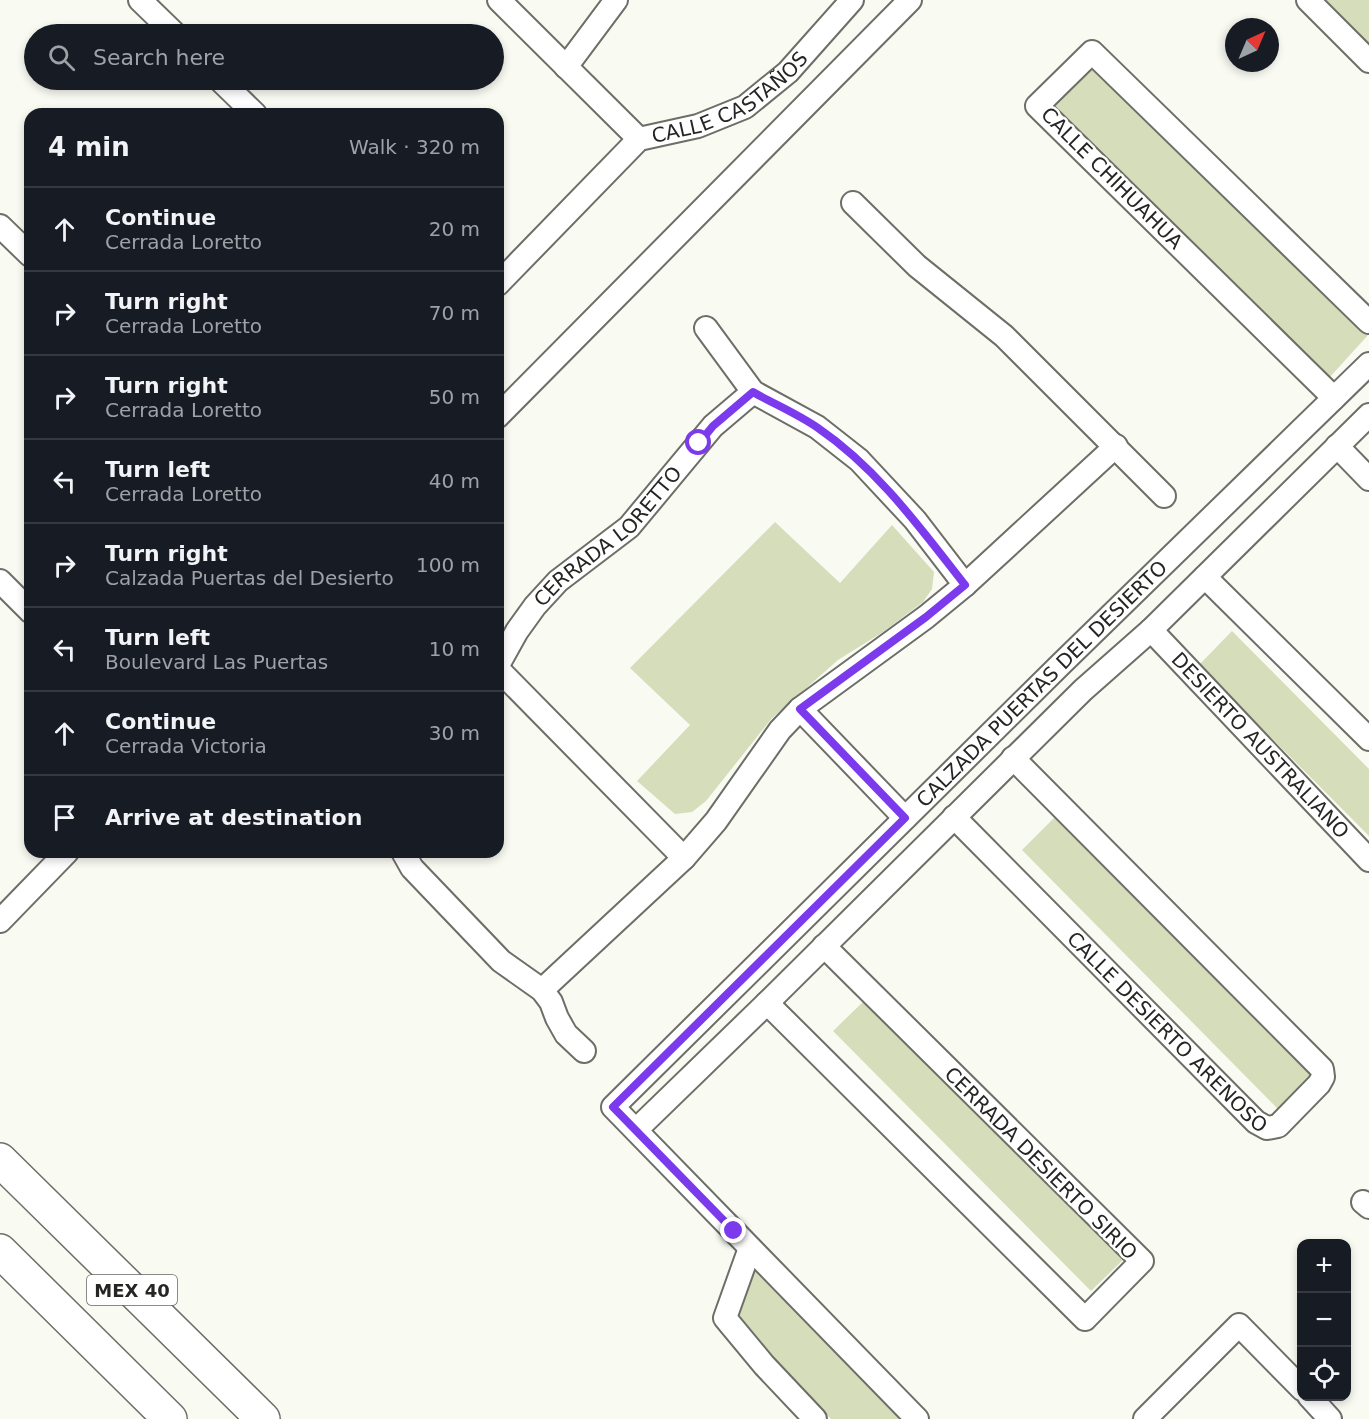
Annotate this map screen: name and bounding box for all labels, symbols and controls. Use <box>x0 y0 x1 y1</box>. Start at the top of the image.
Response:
north arrow <box>1225 18 1279 72</box>
search box <box>24 24 504 90</box>
icon: search <box>45 41 78 74</box>
text: Search here <box>93 45 225 70</box>
street label: CALLE CASTAÑOS <box>649 46 813 148</box>
street label: CALLE CHIHUAHUA <box>1036 102 1188 254</box>
text: 4 min <box>48 132 130 162</box>
text: Walk · 320 m <box>349 135 480 159</box>
text: Continue <box>105 205 216 230</box>
icon: ahead <box>48 213 81 246</box>
text: 20 m <box>429 217 480 241</box>
text: Cerrada Loretto <box>105 230 262 254</box>
text: Turn right <box>105 289 228 314</box>
icon: right <box>48 297 81 330</box>
text: 70 m <box>429 301 480 325</box>
text: Cerrada Loretto <box>105 314 262 338</box>
text: Turn right <box>105 373 228 398</box>
icon: right <box>48 381 81 414</box>
text: 50 m <box>429 385 480 409</box>
text: Cerrada Loretto <box>105 398 262 422</box>
route start <box>685 429 711 455</box>
text: Turn left <box>105 457 210 482</box>
street label: CERRADA LORETTO <box>529 461 687 611</box>
icon: left <box>48 465 81 498</box>
text: 40 m <box>429 469 480 493</box>
text: Cerrada Loretto <box>105 482 262 506</box>
text: Turn right <box>105 541 228 566</box>
icon: right <box>48 549 81 582</box>
text: 100 m <box>416 553 480 577</box>
street label: CALZADA PUERTAS DEL DESIERTO <box>911 555 1172 812</box>
text: Calzada Puertas del Desierto <box>105 566 394 590</box>
text: Turn left <box>105 625 210 650</box>
icon: left <box>48 633 81 666</box>
text: 10 m <box>429 637 480 661</box>
street label: DESIERTO AUSTRALIANO <box>1167 647 1354 843</box>
text: Boulevard Las Puertas <box>105 650 328 674</box>
text: Continue <box>105 709 216 734</box>
icon: ahead <box>48 717 81 750</box>
text: 30 m <box>429 721 480 745</box>
text: Cerrada Victoria <box>105 734 267 758</box>
icon: arrive <box>48 801 81 834</box>
text: Arrive at destination <box>105 805 362 830</box>
street label: CALLE DESIERTO ARENOSO <box>1062 926 1271 1138</box>
street label: CERRADA DESIERTO SIRIO <box>940 1062 1142 1264</box>
route end <box>720 1217 746 1243</box>
map controls <box>1297 1239 1351 1401</box>
button: + <box>1297 1239 1351 1293</box>
road number: MEX 40 <box>87 1275 177 1305</box>
button: − <box>1297 1293 1351 1347</box>
button: locate <box>1297 1347 1351 1401</box>

